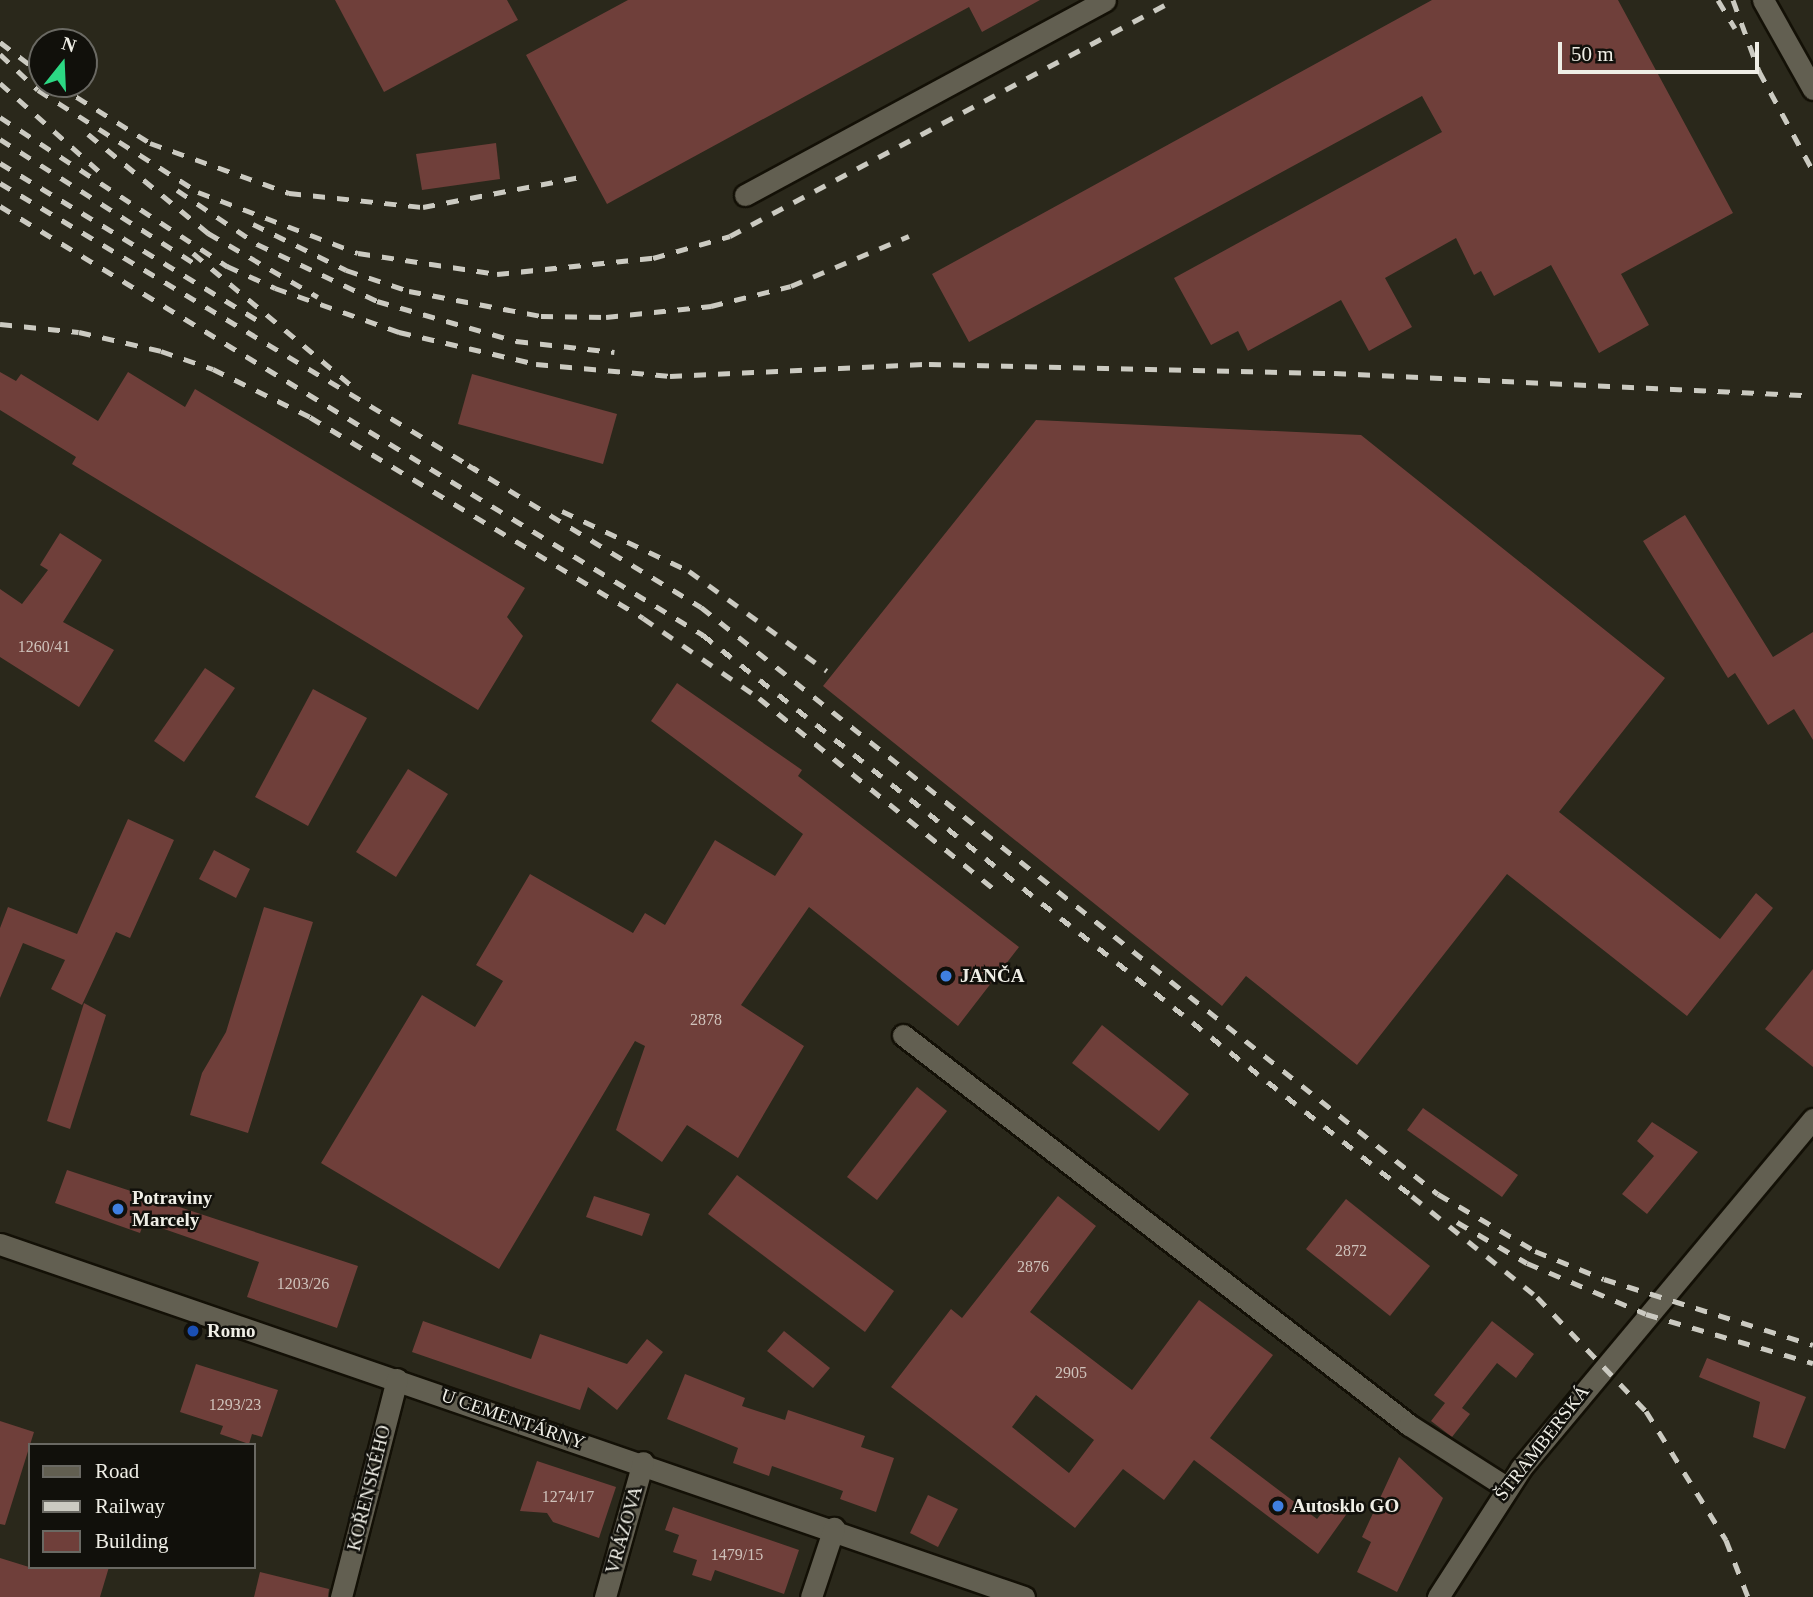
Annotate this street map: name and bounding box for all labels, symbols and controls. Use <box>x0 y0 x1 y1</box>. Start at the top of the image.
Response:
north arrow <box>28 28 98 98</box>
scale bar <box>1561 28 1762 72</box>
text: N <box>59 32 79 57</box>
text: 50 m <box>1571 42 1614 66</box>
house number: 1260/41 <box>18 637 70 657</box>
place label: JANČA <box>960 965 1024 987</box>
marker: JANČA <box>938 968 954 984</box>
house number: 2878 <box>690 1010 722 1030</box>
place label: Potraviny Marcely <box>132 1187 212 1231</box>
marker: Potraviny Marcely <box>110 1201 126 1217</box>
house number: 2872 <box>1335 1241 1367 1261</box>
house number: 2876 <box>1017 1257 1049 1277</box>
house number: 1203/26 <box>277 1274 329 1294</box>
place label: Romo <box>207 1320 256 1342</box>
marker: Romo <box>185 1323 201 1339</box>
house number: 2905 <box>1055 1363 1087 1383</box>
street label: ŠTRAMBERSKÁ <box>1490 1381 1594 1505</box>
street label: U CEMENTÁRNY <box>438 1384 588 1454</box>
house number: 1293/23 <box>209 1395 261 1415</box>
street label: KOŘENSKÉHO <box>342 1423 396 1553</box>
legend <box>28 1443 256 1569</box>
text: Road <box>95 1459 139 1483</box>
street label: VRÁZOVA <box>601 1483 647 1577</box>
house number: 1274/17 <box>542 1487 594 1507</box>
text: Railway <box>95 1494 165 1518</box>
place label: Autosklo GO <box>1292 1495 1399 1517</box>
marker: Autosklo GO <box>1270 1498 1286 1514</box>
text: Building <box>95 1529 169 1553</box>
house number: 1479/15 <box>711 1545 763 1565</box>

